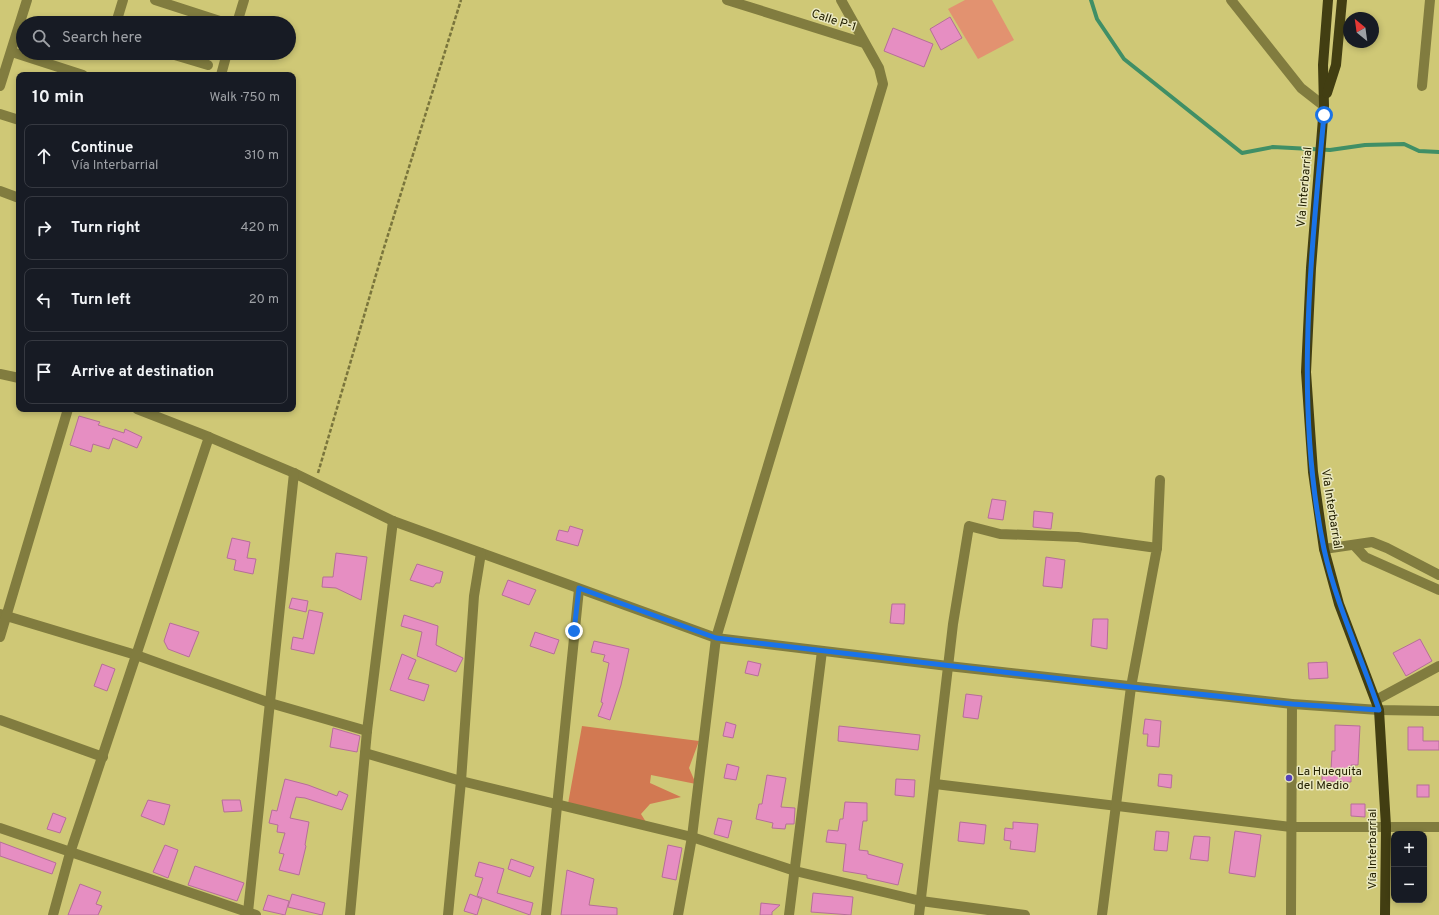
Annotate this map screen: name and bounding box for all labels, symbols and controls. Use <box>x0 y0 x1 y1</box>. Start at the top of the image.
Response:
street label: Calle P-1 <box>809 6 858 36</box>
north arrow <box>1343 12 1379 48</box>
search box <box>16 16 296 60</box>
icon: search <box>30 27 52 49</box>
text: Search here <box>62 29 142 48</box>
text: 10 min <box>32 87 84 109</box>
text: Walk · 750 m <box>209 90 280 106</box>
route start <box>1315 106 1333 124</box>
text: Continue <box>71 139 133 158</box>
icon: ahead <box>33 145 55 167</box>
street label: Vía Interbarrial <box>1294 146 1316 228</box>
text: 310 m <box>244 148 279 164</box>
text: Vía Interbarrial <box>71 158 158 174</box>
icon: right <box>33 217 55 239</box>
text: Turn right <box>71 219 140 238</box>
text: 420 m <box>241 220 279 236</box>
icon: left <box>33 289 55 311</box>
text: Turn left <box>71 291 131 310</box>
text: 20 m <box>249 292 279 308</box>
icon: arrive <box>33 361 55 383</box>
text: Arrive at destination <box>71 363 214 382</box>
street label: Vía Interbarrial <box>1317 468 1345 550</box>
route end <box>565 622 583 640</box>
place label: La Huequita del Medio <box>1297 764 1362 794</box>
marker: La Huequita del Medio <box>1284 773 1294 783</box>
street label: Vía Interbarrial <box>1365 809 1381 889</box>
map controls <box>1391 831 1427 903</box>
button: + <box>1391 831 1427 867</box>
button: − <box>1391 867 1427 903</box>

